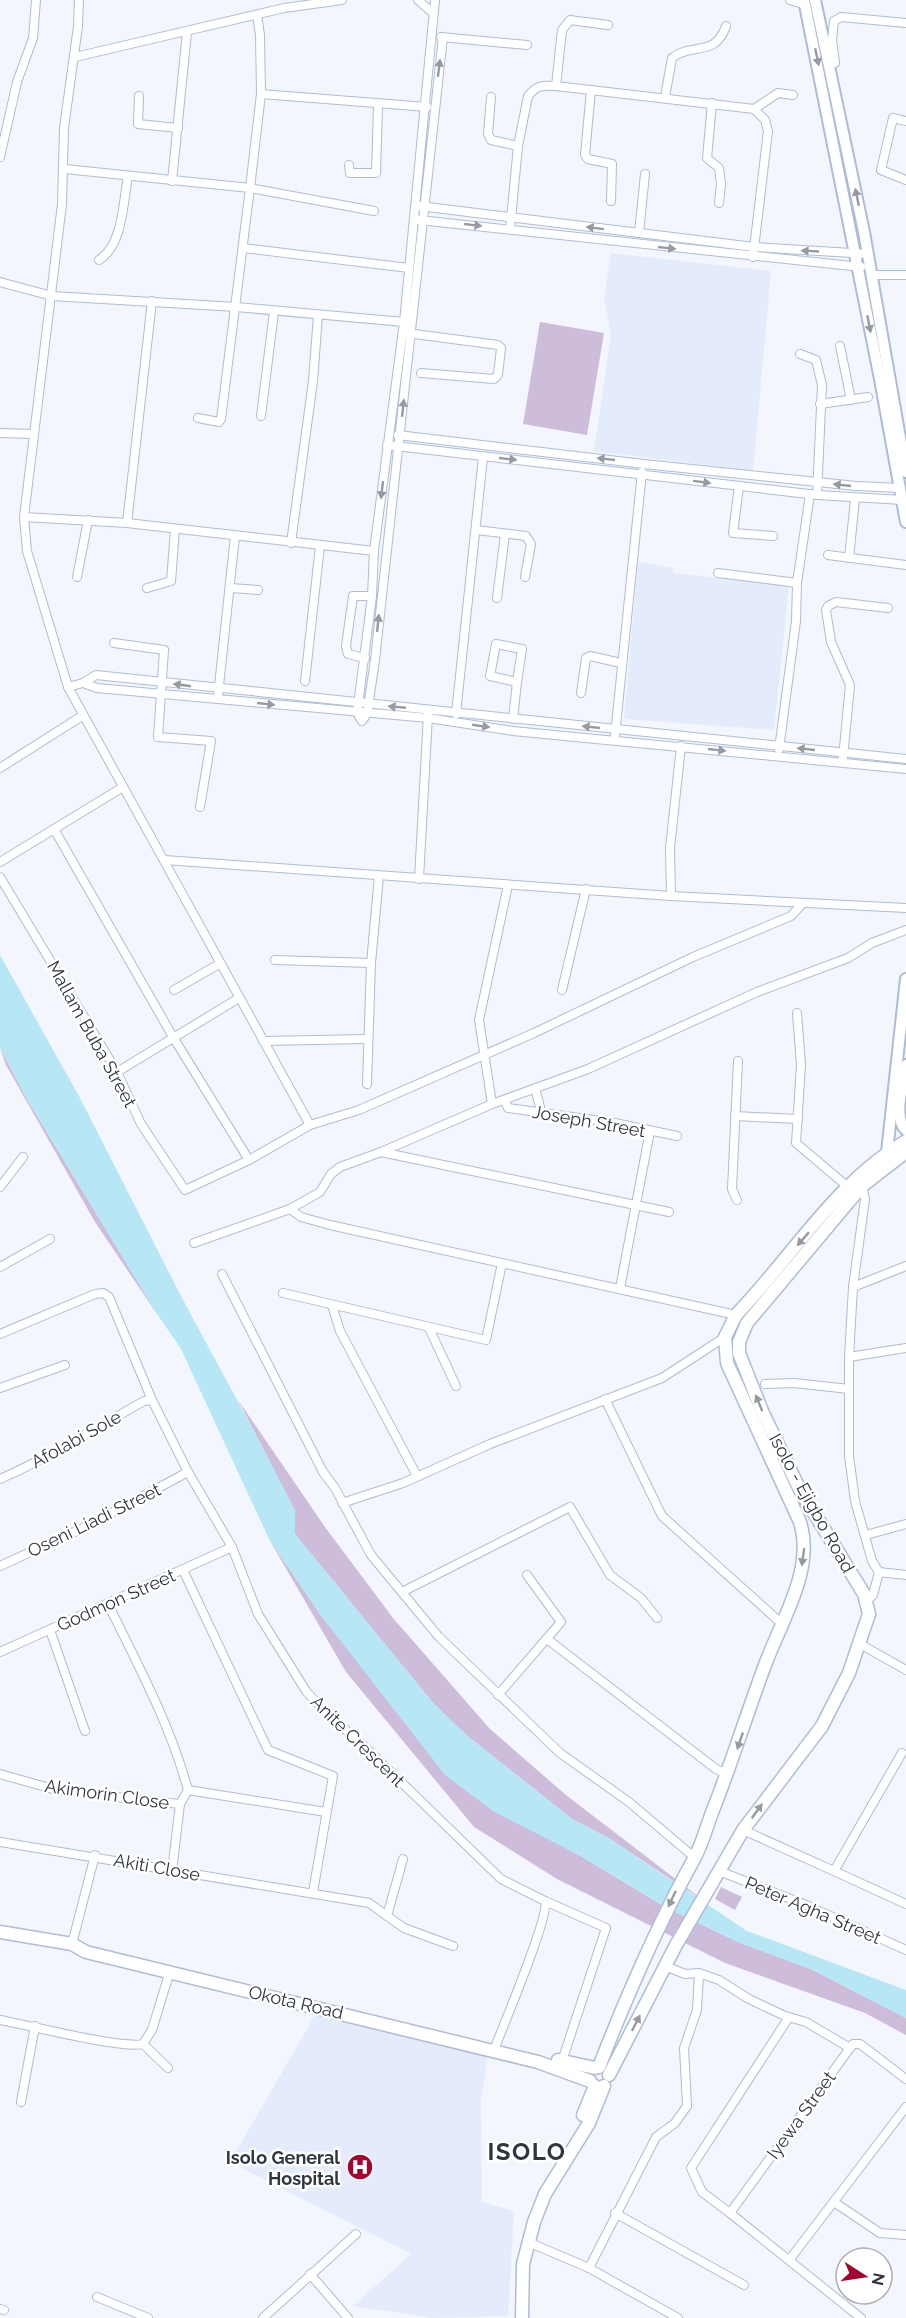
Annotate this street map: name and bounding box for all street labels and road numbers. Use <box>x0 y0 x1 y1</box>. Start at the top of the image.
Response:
street label: Mallam Buba Street <box>43 957 141 1111</box>
street label: Joseph Street <box>531 1101 647 1141</box>
street label: Afolabi Sole <box>27 1405 125 1472</box>
street label: Isolo - Ejigbo Road <box>765 1430 859 1576</box>
street label: Oseni Liadi Street <box>24 1479 164 1561</box>
street label: Godmon Street <box>54 1565 178 1635</box>
street label: Anite Crescent <box>307 1691 409 1791</box>
street label: Akimorin Close <box>43 1775 171 1813</box>
street label: Akiti Close <box>112 1849 202 1885</box>
street label: Peter Agha Street <box>742 1872 884 1948</box>
street label: Okota Road <box>247 1981 345 2023</box>
street label: Iyewa Street <box>762 2067 840 2163</box>

